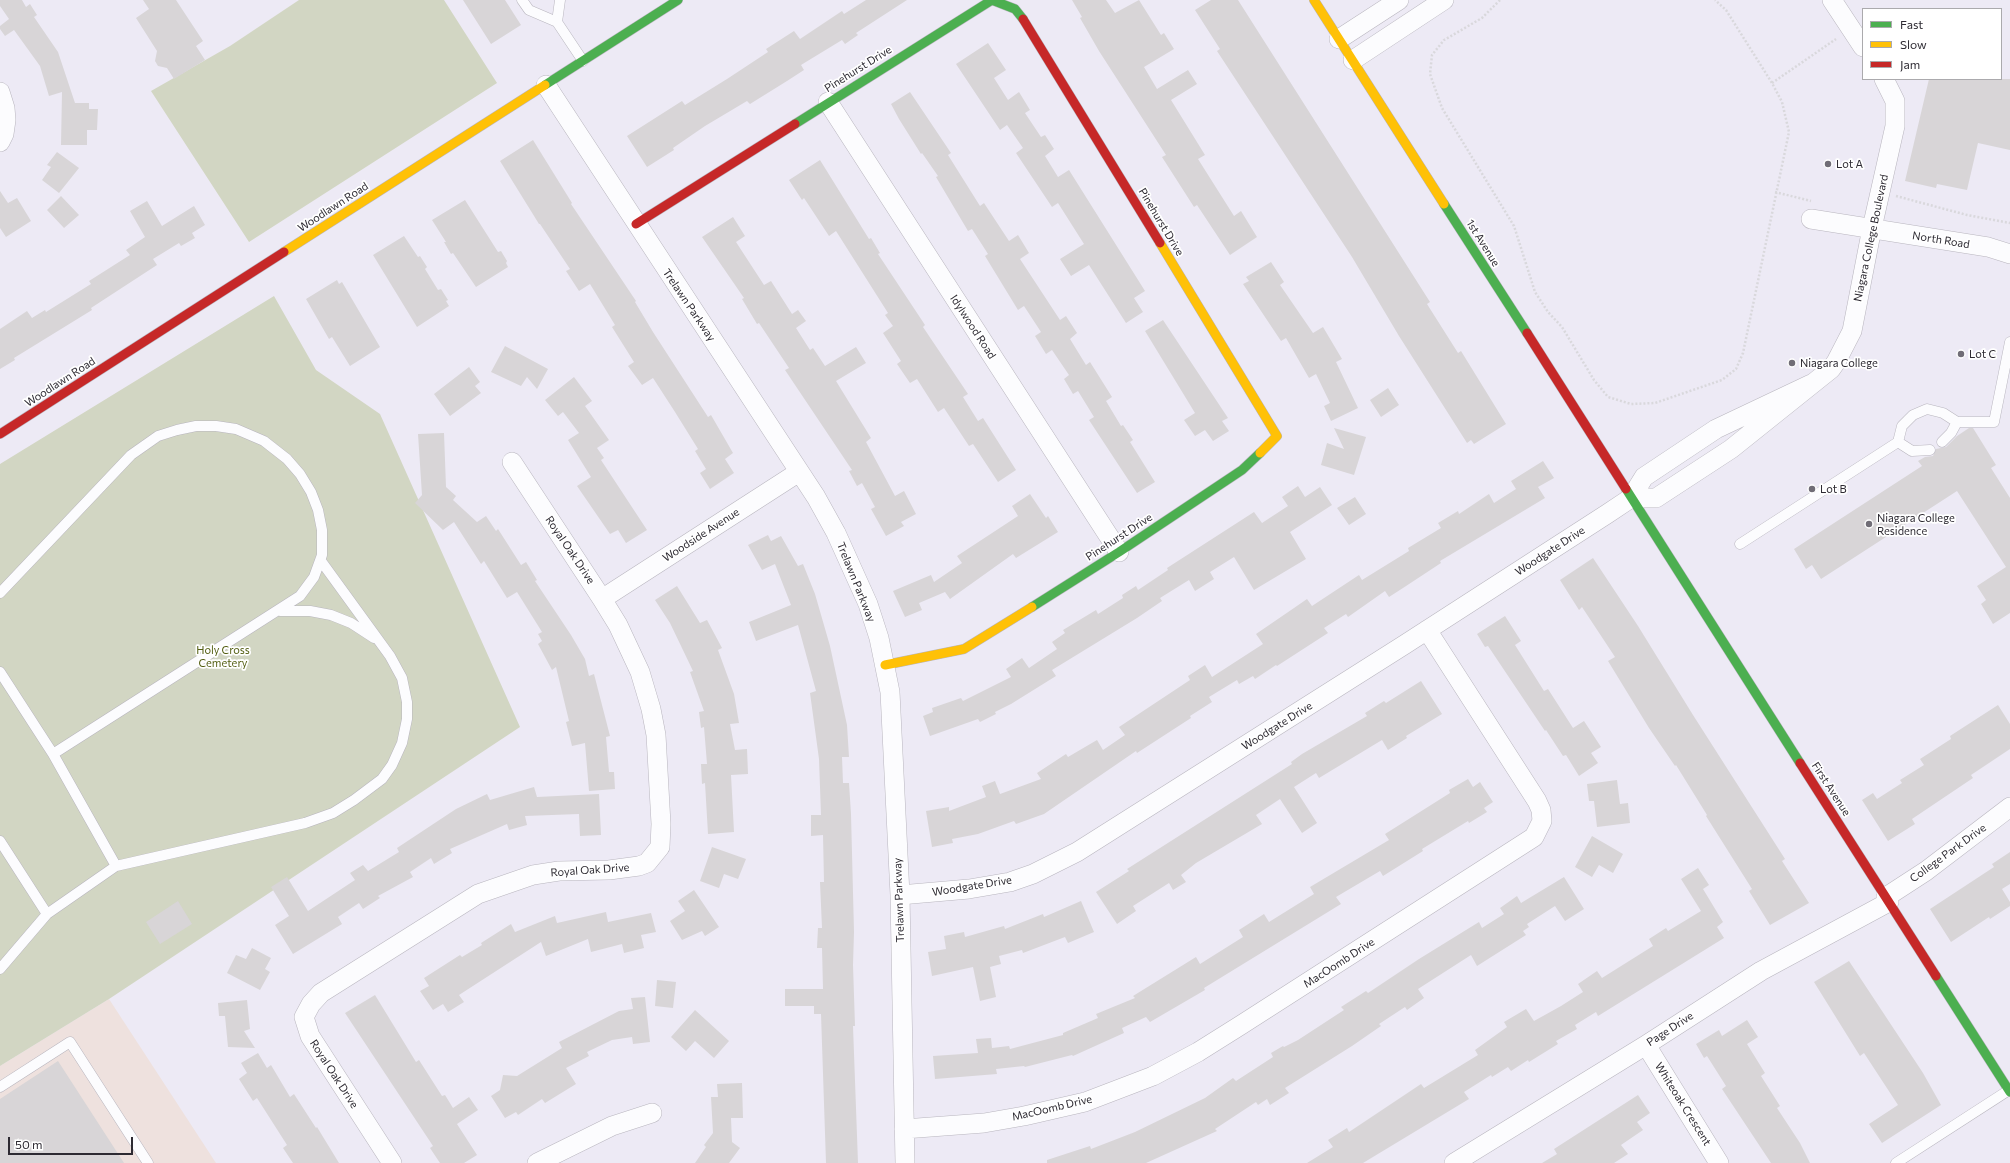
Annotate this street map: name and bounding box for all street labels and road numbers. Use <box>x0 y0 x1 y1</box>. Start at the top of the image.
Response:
street label: Pinehurst Drive <box>822 43 894 95</box>
street label: Niagara College Boulevard <box>1851 173 1891 303</box>
street label: Woodlawn Road <box>295 179 371 235</box>
street label: Pinehurst Drive <box>1136 186 1186 258</box>
street label: 1st Avenue <box>1463 217 1503 269</box>
street label: North Road <box>1911 229 1971 251</box>
street label: Trelawn Parkway <box>660 266 718 344</box>
street label: Idylwood Road <box>947 292 999 362</box>
street label: Woodlawn Road <box>22 354 98 410</box>
street label: Woodside Avenue <box>660 505 742 565</box>
street label: Pinehurst Drive <box>1083 511 1155 563</box>
street label: Royal Oak Drive <box>542 514 598 586</box>
street label: Woodgate Drive <box>1513 524 1587 578</box>
street label: Trelawn Parkway <box>834 540 878 624</box>
street label: Woodgate Drive <box>1239 699 1315 753</box>
street label: First Avenue <box>1809 760 1853 818</box>
street label: College Park Drive <box>1907 821 1989 885</box>
street label: Trelawn Parkway <box>891 857 907 943</box>
street label: Royal Oak Drive <box>550 861 630 879</box>
street label: Woodgate Drive <box>931 873 1013 899</box>
street label: MacOomb Drive <box>1301 935 1377 991</box>
street label: Page Drive <box>1644 1009 1696 1049</box>
street label: Royal Oak Drive <box>307 1037 361 1111</box>
street label: Whiteoak Crescent <box>1652 1060 1714 1148</box>
street label: MacOomb Drive <box>1011 1092 1093 1124</box>

